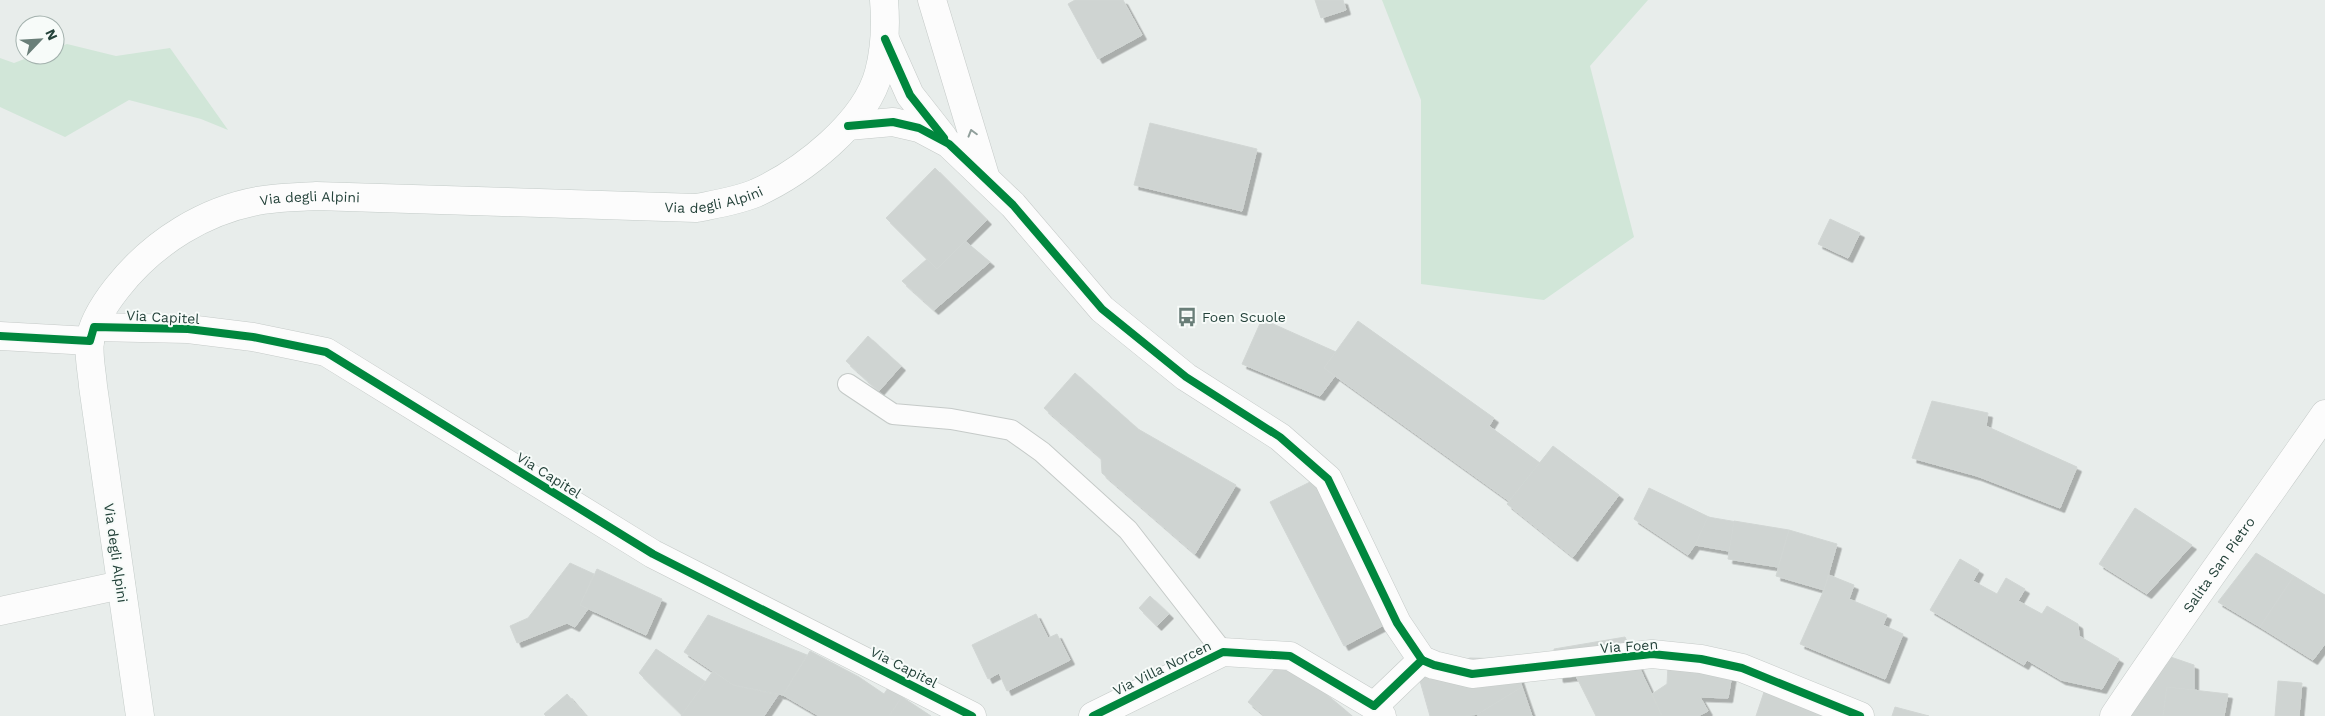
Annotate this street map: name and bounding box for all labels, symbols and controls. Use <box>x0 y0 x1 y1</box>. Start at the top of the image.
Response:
north arrow <box>15 15 65 65</box>
text: N <box>42 26 61 43</box>
one-way arrow <box>968 129 978 137</box>
street label: Via degli Alpini <box>664 183 765 216</box>
street label: Via degli Alpini <box>259 188 360 208</box>
bus stop icon: Foen Scuole <box>1176 306 1198 328</box>
street label: Via Capitel <box>126 307 201 327</box>
place label: Foen Scuole <box>1202 309 1286 325</box>
street label: Via Capitel <box>514 449 585 502</box>
street label: Via degli Alpini <box>101 502 131 604</box>
street label: Salita San Pietro <box>2180 514 2258 616</box>
street label: Via Foen <box>1599 636 1659 656</box>
street label: Via Villa Norcen <box>1110 637 1214 699</box>
street label: Via Capitel <box>868 643 941 691</box>

